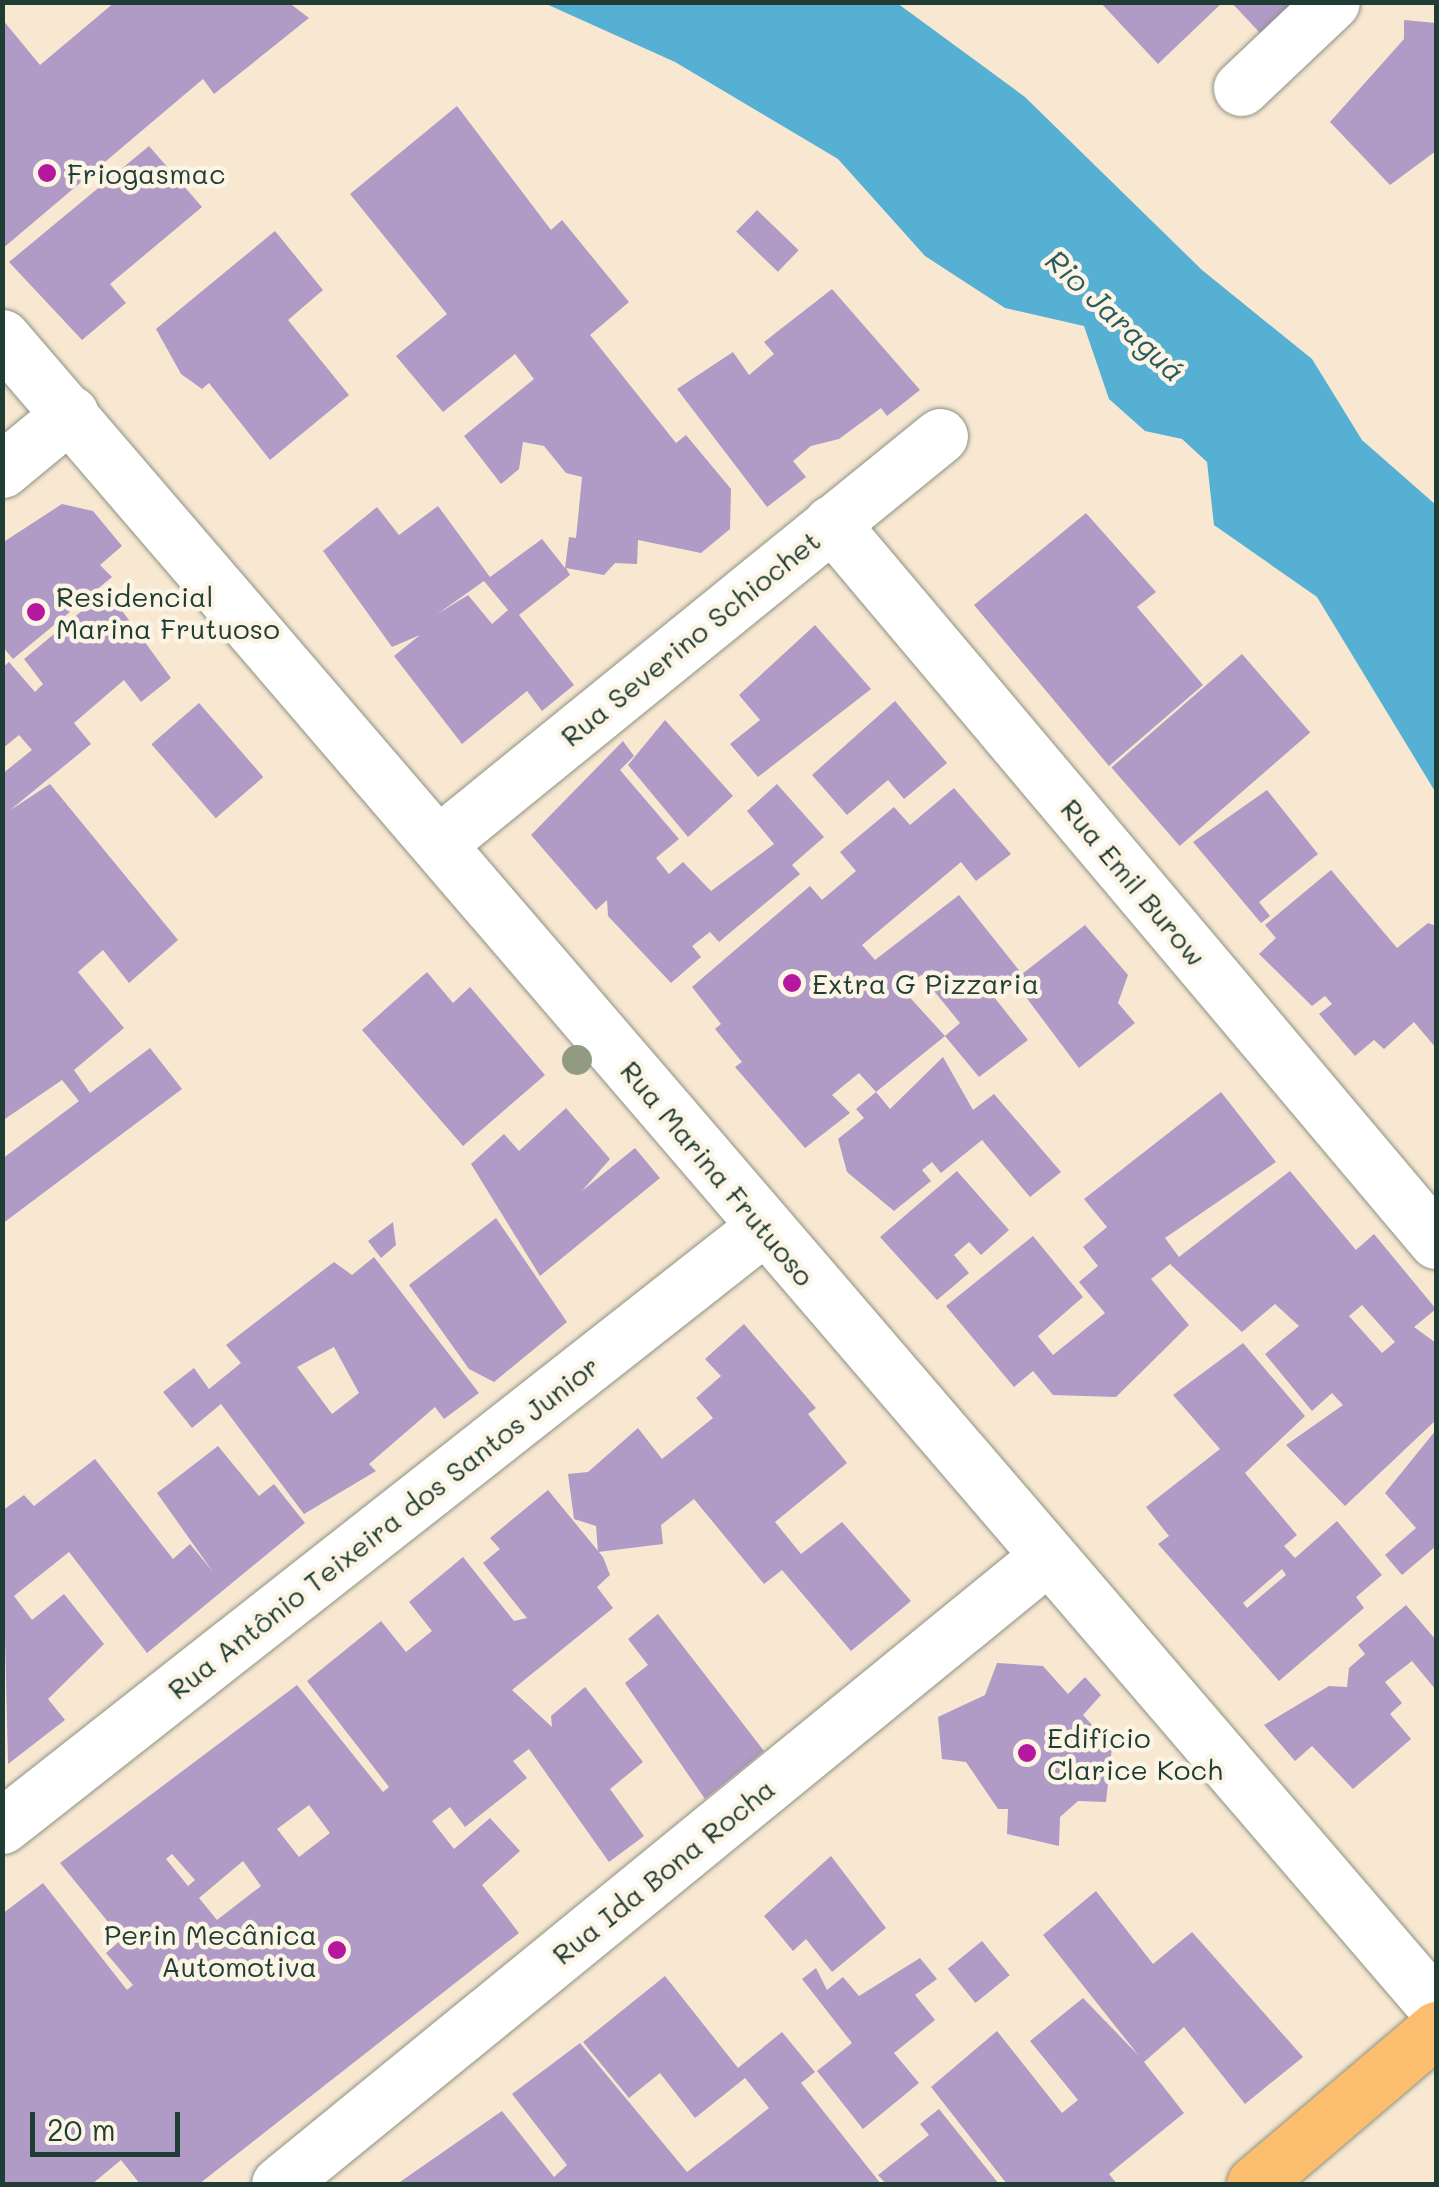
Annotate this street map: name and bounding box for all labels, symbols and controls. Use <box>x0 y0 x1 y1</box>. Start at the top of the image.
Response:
place label: Friogasmac <box>67 156 225 190</box>
marker: Friogasmac <box>36 162 58 184</box>
water label: Rio Jaraguá <box>1039 241 1193 389</box>
street label: Rua Severino Schiochet <box>554 523 826 753</box>
place label: Residencial Marina Frutuoso <box>56 579 280 645</box>
marker: Residencial Marina Frutuoso <box>25 601 47 623</box>
street label: Rua Emil Burow <box>1054 792 1214 972</box>
place label: Extra G Pizzaria <box>812 966 1039 1000</box>
marker: Extra G Pizzaria <box>781 972 803 994</box>
street label: Rua Marina Frutuoso <box>614 1054 822 1292</box>
street label: Rua Antônio Teixeira dos Santos Junior <box>161 1348 605 1706</box>
place label: Edifício Clarice Koch <box>1047 1720 1223 1786</box>
marker: Edifício Clarice Koch <box>1016 1742 1038 1764</box>
street label: Rua Ida Bona Rocha <box>545 1771 781 1971</box>
place label: Perin Mecânica Automotiva <box>104 1917 317 1983</box>
marker: Perin Mecânica Automotiva <box>326 1939 348 1961</box>
scale bar <box>35 2092 185 2154</box>
text: 20 m <box>47 2109 116 2149</box>

